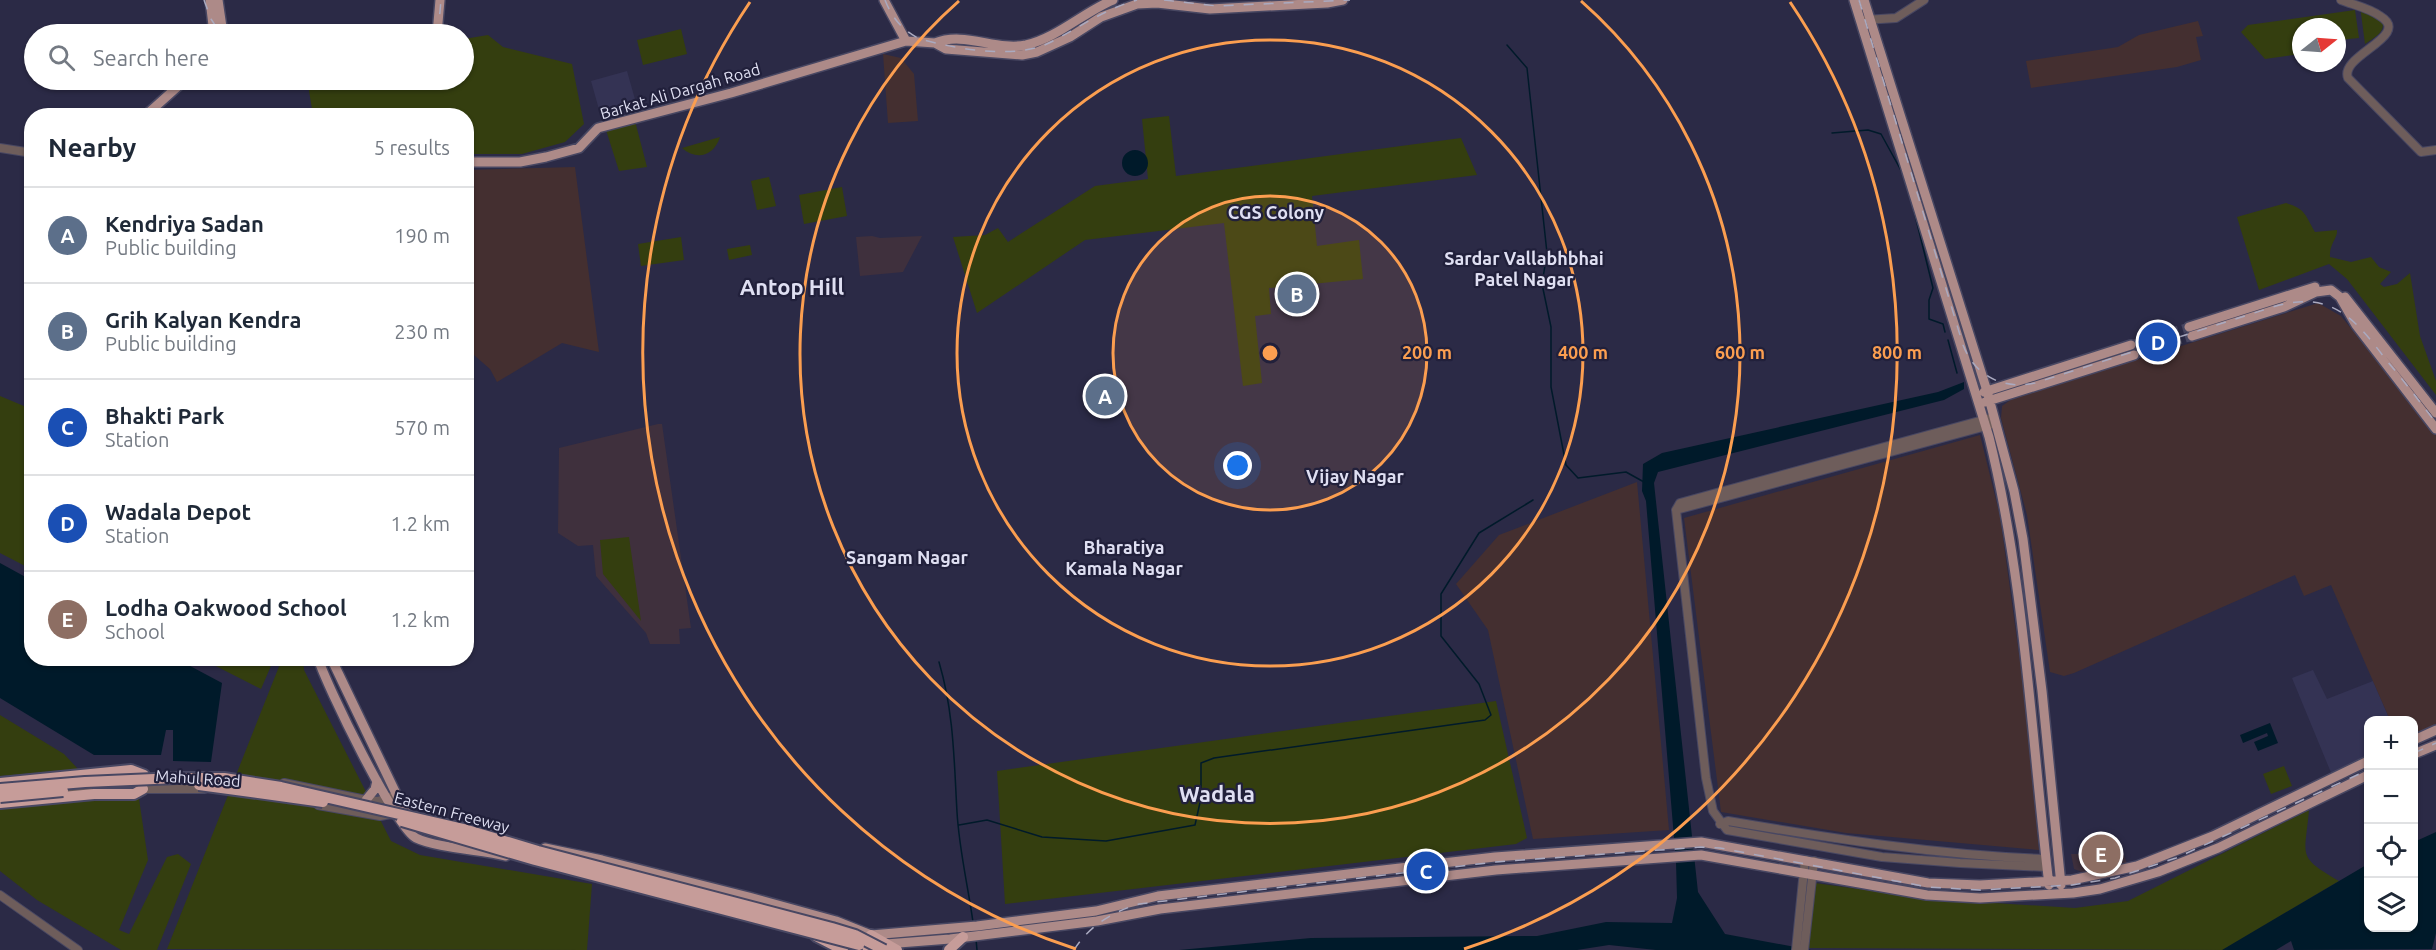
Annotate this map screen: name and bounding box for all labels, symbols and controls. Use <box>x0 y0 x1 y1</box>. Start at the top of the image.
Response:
north arrow <box>2292 18 2346 72</box>
search box <box>24 24 474 90</box>
icon: search <box>45 41 78 74</box>
text: Search here <box>93 45 209 70</box>
street label: Barkat Ali Dargah Road <box>598 60 762 122</box>
text: Nearby <box>48 133 136 162</box>
text: 5 results <box>374 136 450 159</box>
district label: CGS Colony <box>1228 202 1325 222</box>
text: Kendriya Sadan <box>105 211 264 236</box>
text: A <box>60 224 75 247</box>
text: 190 m <box>394 224 450 247</box>
text: Public building <box>105 236 237 259</box>
district label: Sardar Vallabhbhai Patel Nagar <box>1444 248 1604 289</box>
pin: B <box>1278 272 1316 316</box>
district label: Antop Hill <box>740 274 845 299</box>
text: Grih Kalyan Kendra <box>105 307 301 332</box>
text: B <box>61 320 74 343</box>
text: 230 m <box>394 320 450 343</box>
pin: D <box>2138 320 2178 364</box>
text: Public building <box>105 332 237 355</box>
text: 200 m <box>1402 342 1452 362</box>
text: 400 m <box>1558 342 1608 362</box>
text: 600 m <box>1715 342 1765 362</box>
text: 800 m <box>1872 342 1922 362</box>
centre of rings <box>1260 343 1280 363</box>
pin: A <box>1086 374 1124 418</box>
text: Bhakti Park <box>105 403 224 428</box>
text: C <box>61 416 74 439</box>
text: 570 m <box>394 416 450 439</box>
text: Station <box>105 428 169 451</box>
your location <box>1223 451 1252 480</box>
district label: Vijay Nagar <box>1306 466 1405 486</box>
text: Wadala Depot <box>105 499 251 524</box>
text: D <box>60 512 75 535</box>
text: 1.2 km <box>391 512 450 535</box>
text: Station <box>105 524 169 547</box>
district label: Bharatiya Kamala Nagar <box>1065 537 1183 578</box>
district label: Sangam Nagar <box>846 547 969 567</box>
text: Lodha Oakwood School <box>105 595 347 620</box>
text: E <box>62 608 73 631</box>
text: 1.2 km <box>391 608 450 631</box>
text: School <box>105 620 165 643</box>
map controls <box>2364 716 2418 932</box>
button: + <box>2364 716 2418 770</box>
street label: Mahul Road <box>155 766 241 790</box>
button: − <box>2364 770 2418 824</box>
district label: Wadala <box>1179 781 1255 806</box>
street label: Eastern Freeway <box>393 788 512 836</box>
button: locate <box>2364 824 2418 878</box>
pin: E <box>2082 832 2120 876</box>
pin: C <box>1406 848 1446 894</box>
button: layers <box>2364 878 2418 932</box>

